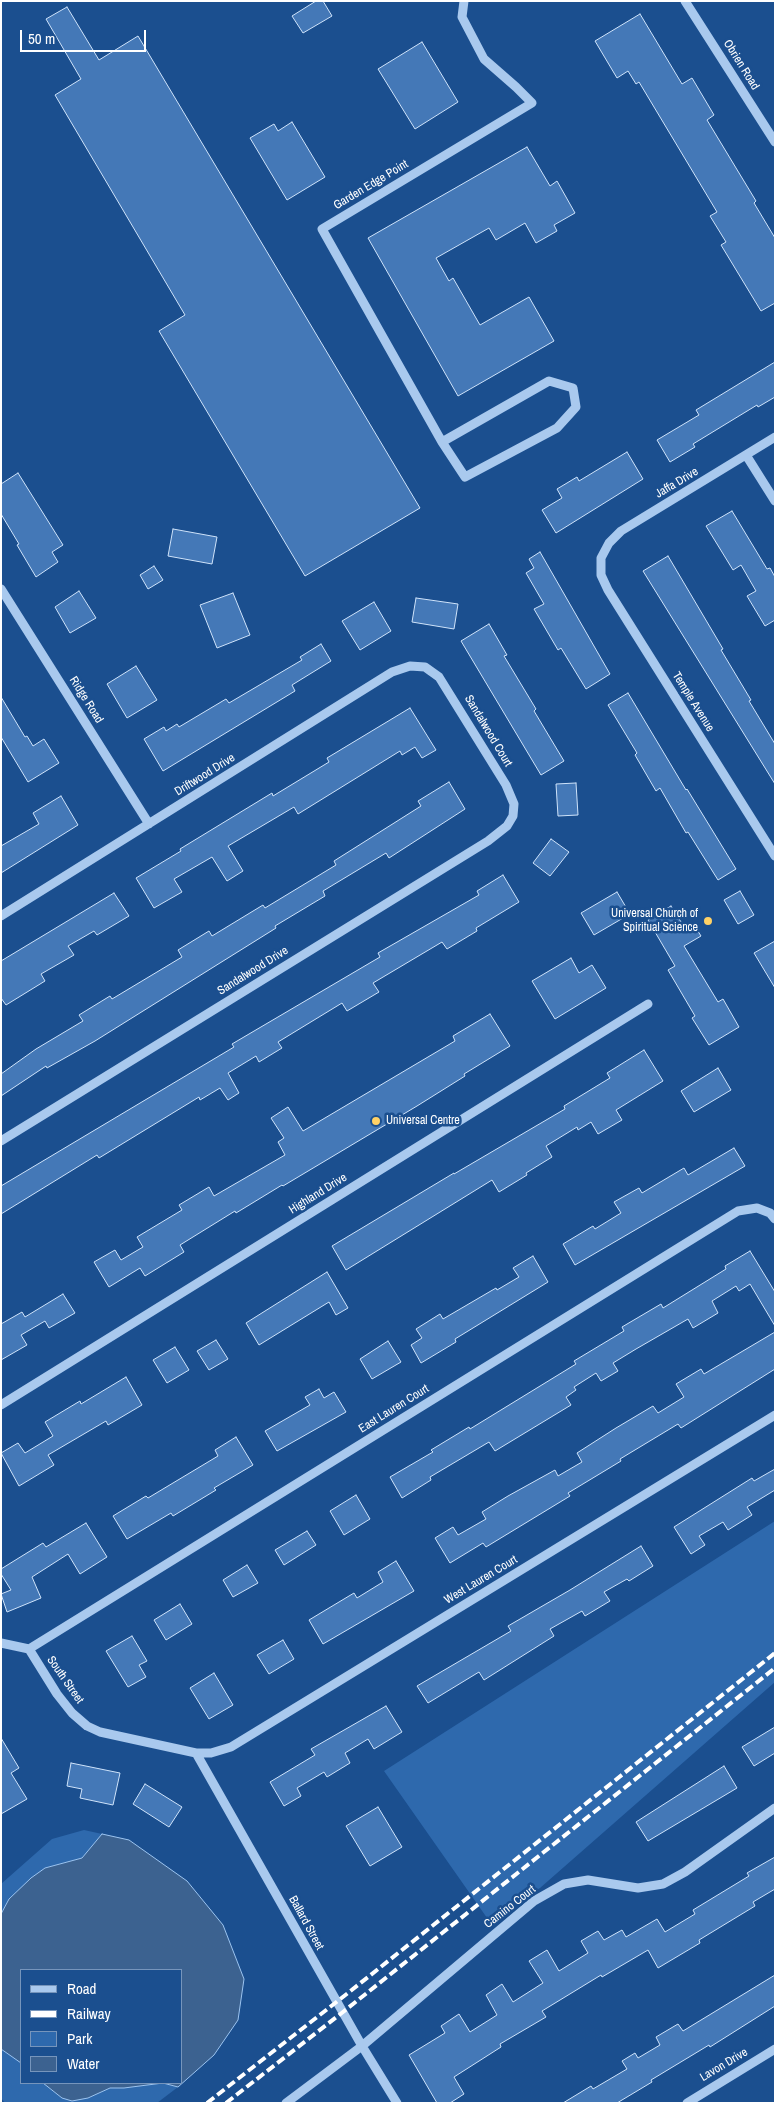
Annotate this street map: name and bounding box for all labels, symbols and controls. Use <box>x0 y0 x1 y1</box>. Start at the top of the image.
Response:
scale bar <box>22 20 149 52</box>
text: 50 m <box>28 28 55 49</box>
street label: Obrien Road <box>720 37 762 93</box>
street label: Garden Edge Point <box>331 157 411 213</box>
street label: Jaffa Drive <box>653 465 701 501</box>
street label: Temple Avenue <box>669 669 717 735</box>
street label: Ridge Road <box>66 674 106 726</box>
street label: Sandalwood Court <box>461 693 515 769</box>
street label: Driftwood Drive <box>172 751 238 799</box>
place label: Universal Church of Spiritual Science <box>611 907 698 935</box>
marker: Universal Church of Spiritual Science <box>702 915 714 927</box>
street label: Sandalwood Drive <box>215 944 291 998</box>
place label: Universal Centre <box>386 1114 460 1128</box>
marker: Universal Centre <box>370 1115 382 1127</box>
street label: Highland Drive <box>286 1171 350 1217</box>
street label: East Lauren Court <box>356 1382 432 1436</box>
street label: West Lauren Court <box>442 1553 520 1607</box>
street label: South Street <box>43 1653 87 1707</box>
street label: Camino Court <box>481 1882 539 1932</box>
street label: Ballard Street <box>285 1893 327 1953</box>
legend <box>20 1969 182 2084</box>
text: Road <box>67 1978 96 1999</box>
text: Railway <box>67 2003 111 2024</box>
text: Park <box>67 2028 92 2049</box>
street label: Lavon Drive <box>698 2045 750 2085</box>
text: Water <box>67 2053 99 2074</box>

